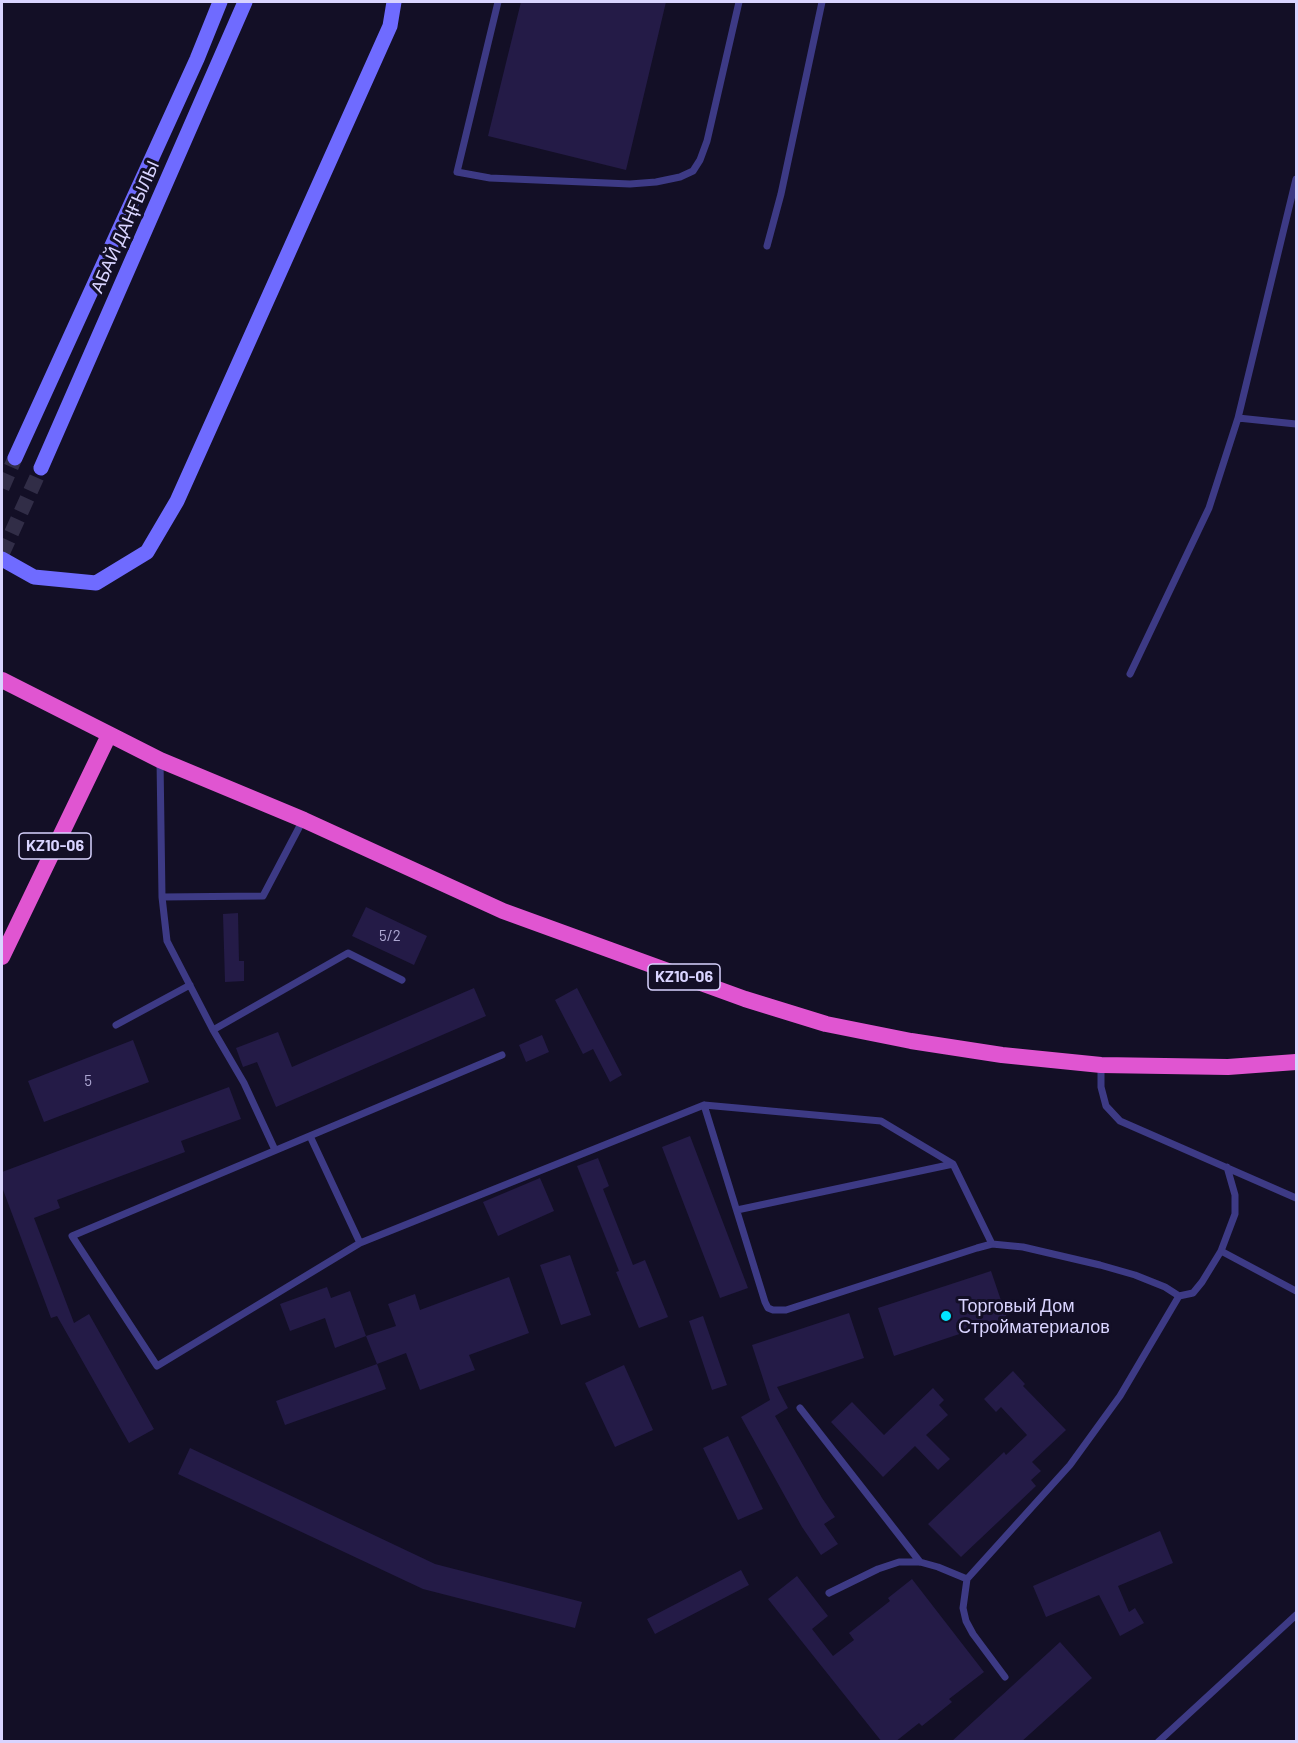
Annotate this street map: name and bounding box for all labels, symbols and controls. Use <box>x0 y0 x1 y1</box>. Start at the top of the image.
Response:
street label: АБАЙ ДАҢҒЫЛЫ <box>86 157 164 297</box>
road number: KZ10-06 <box>19 833 91 859</box>
house number: 5/2 <box>379 927 401 945</box>
road number: KZ10-06 <box>648 964 720 990</box>
house number: 5 <box>84 1072 92 1090</box>
place label: Торговый Дом Стройматериалов <box>958 1295 1110 1338</box>
marker: Торговый Дом Стройматериалов <box>939 1309 953 1323</box>

